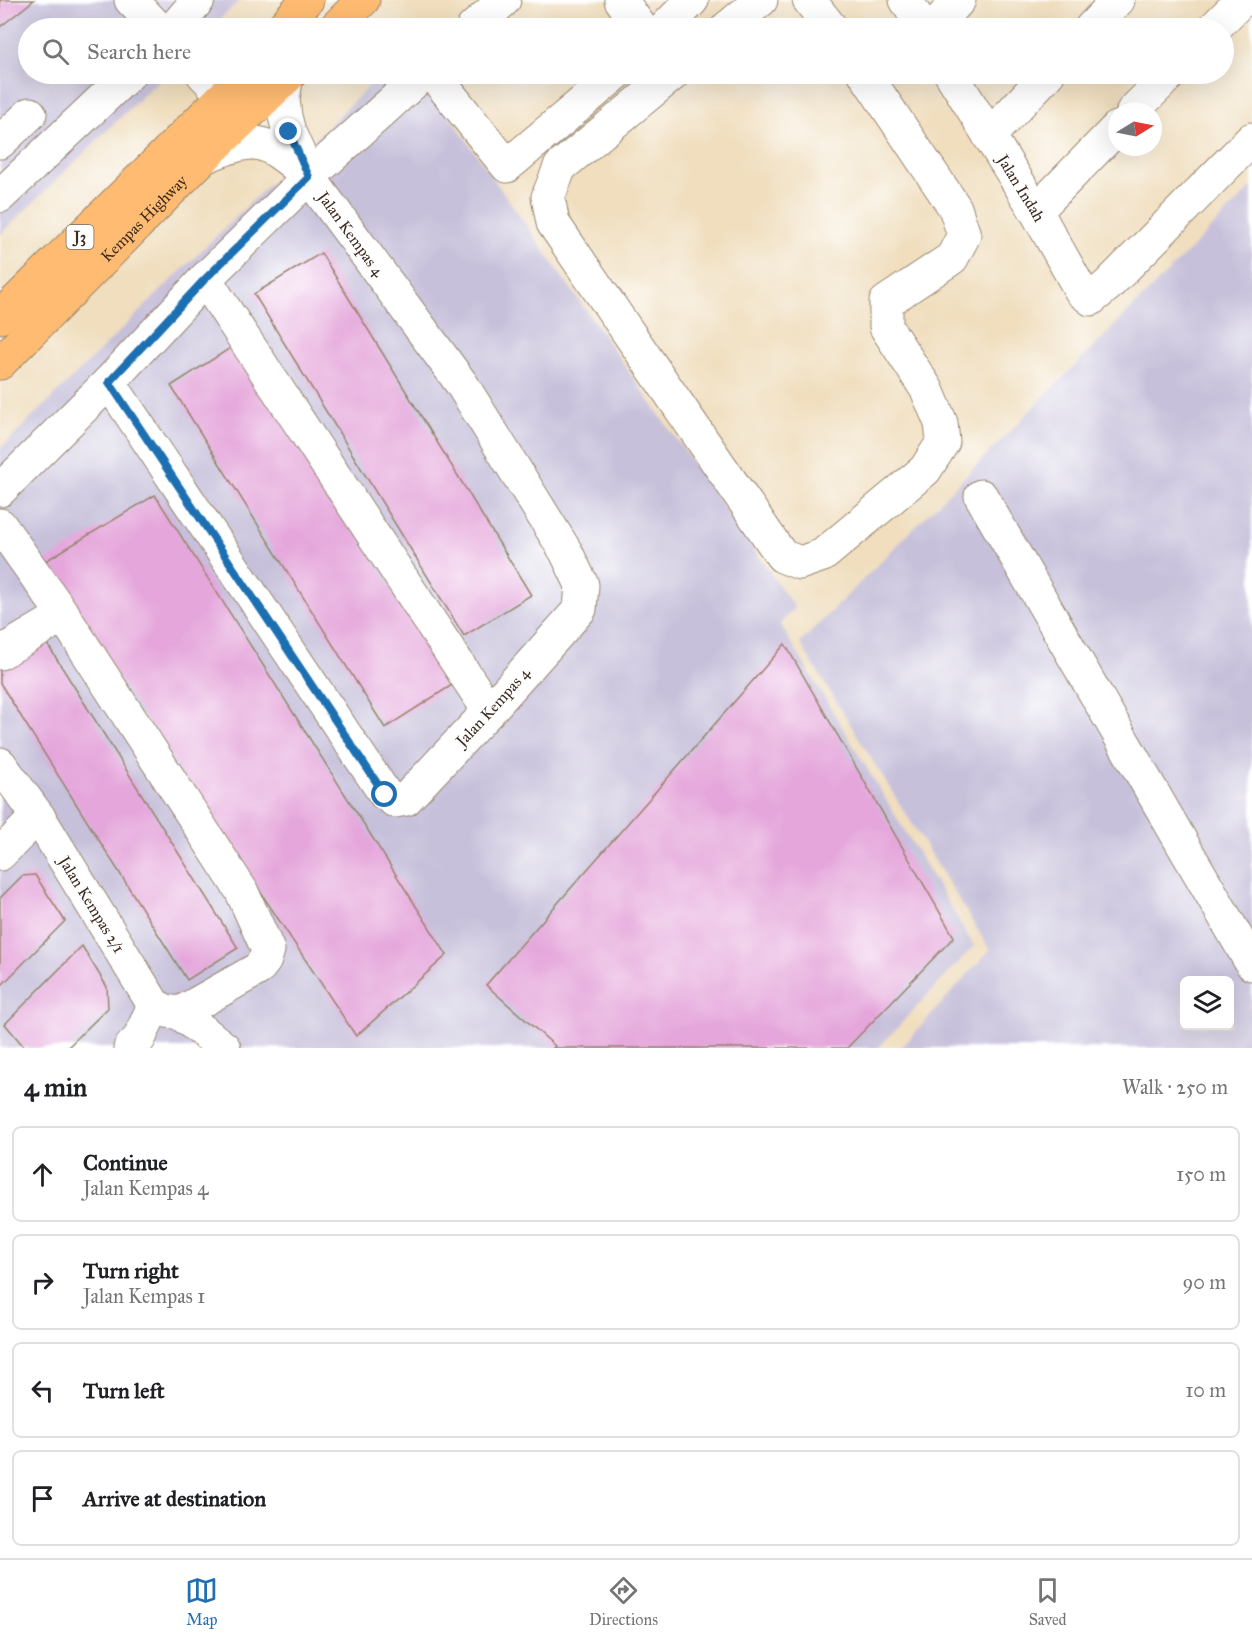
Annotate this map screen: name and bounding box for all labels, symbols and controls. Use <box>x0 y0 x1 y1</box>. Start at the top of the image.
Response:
search box <box>18 18 1234 84</box>
icon: search <box>39 35 72 68</box>
text: Search here <box>87 38 191 65</box>
north arrow <box>1108 102 1162 156</box>
route end <box>275 118 301 144</box>
street label: Jalan Indah <box>992 149 1049 225</box>
street label: Kempas Highway <box>97 170 191 265</box>
street label: Jalan Kempas 4 <box>312 186 389 282</box>
road number: J3 <box>66 225 94 249</box>
street label: Jalan Kempas 4 <box>450 662 534 752</box>
route start <box>371 781 397 807</box>
street label: Jalan Kempas 2/1 <box>53 851 129 956</box>
map controls <box>1180 976 1234 1030</box>
button: layers <box>1180 976 1234 1030</box>
text: 4 min <box>24 1071 87 1103</box>
text: Walk · 250 m <box>1122 1075 1228 1099</box>
text: Continue <box>83 1149 168 1176</box>
icon: ahead <box>26 1158 59 1191</box>
text: 150 m <box>1176 1162 1226 1186</box>
text: Jalan Kempas 4 <box>83 1176 208 1200</box>
text: Turn right <box>83 1257 179 1284</box>
icon: right <box>26 1266 59 1299</box>
text: 90 m <box>1183 1270 1226 1294</box>
text: Jalan Kempas 1 <box>83 1284 205 1308</box>
icon: left <box>26 1374 59 1407</box>
text: Turn left <box>83 1377 165 1404</box>
text: 10 m <box>1185 1378 1226 1402</box>
icon: arrive <box>26 1482 59 1515</box>
text: Arrive at destination <box>83 1485 266 1512</box>
tab: Map <box>185 1574 218 1629</box>
tab: Directions <box>589 1574 658 1629</box>
tab: Saved <box>1029 1574 1067 1629</box>

